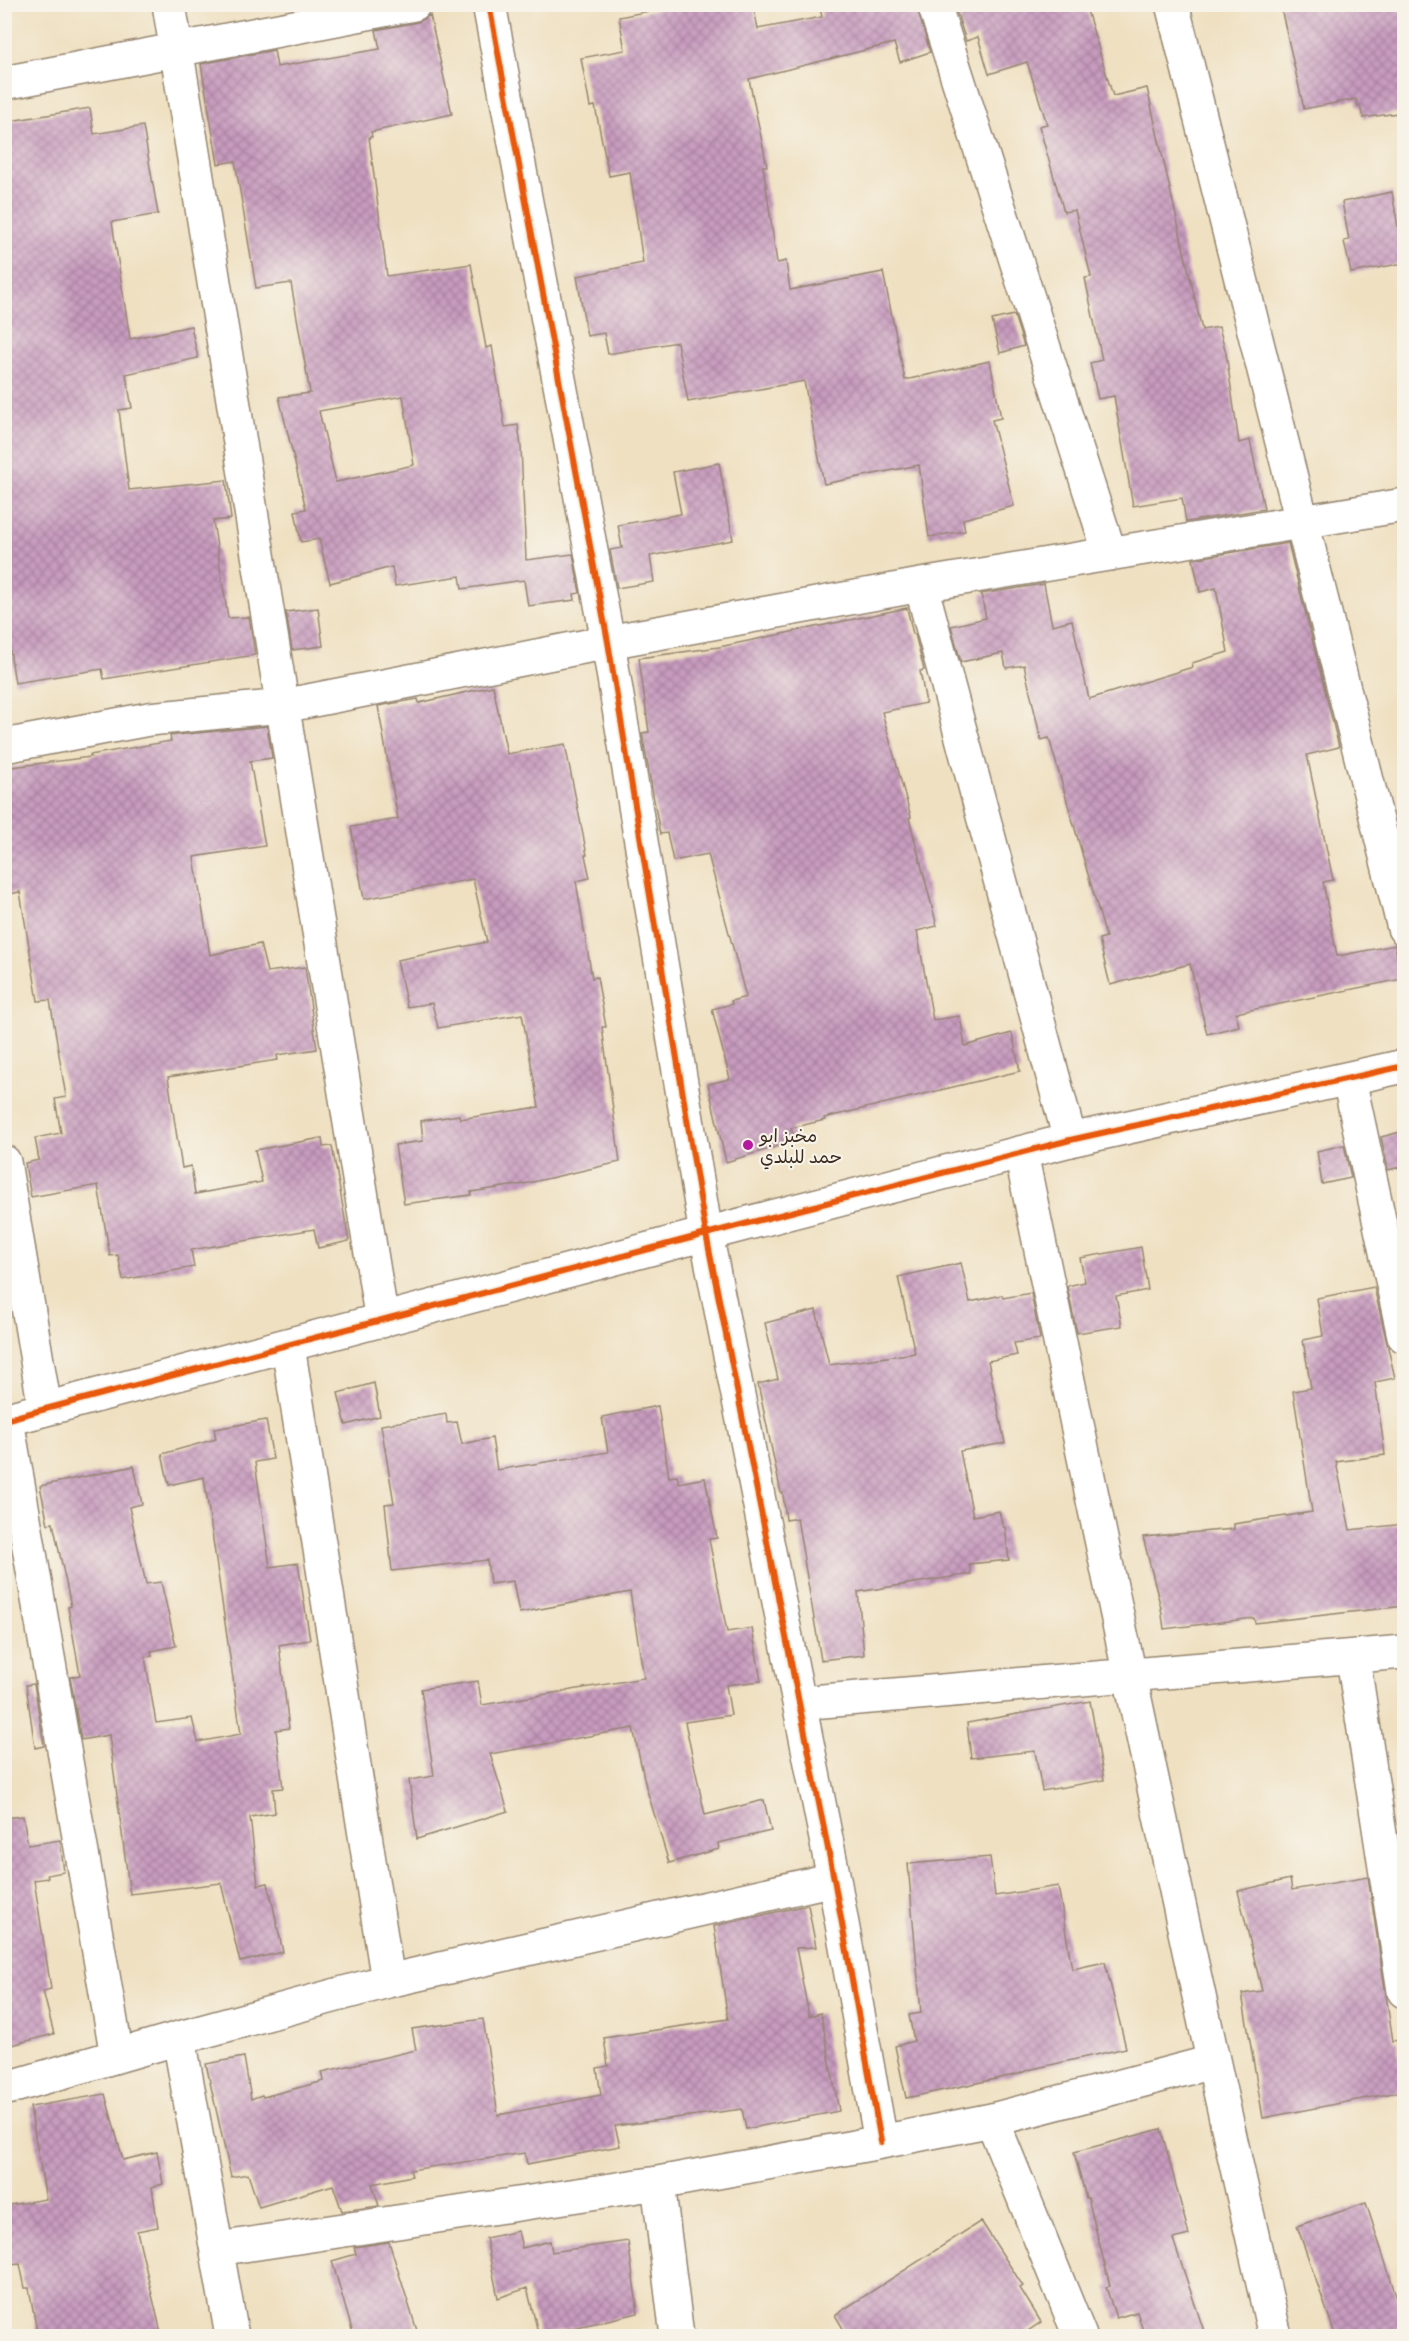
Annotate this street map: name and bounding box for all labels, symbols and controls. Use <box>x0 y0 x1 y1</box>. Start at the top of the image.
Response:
place label: مخبز ابو حمد للبلدي <box>758 1123 842 1170</box>
marker: مخبز ابو حمد للبلدي <box>741 1138 755 1152</box>

